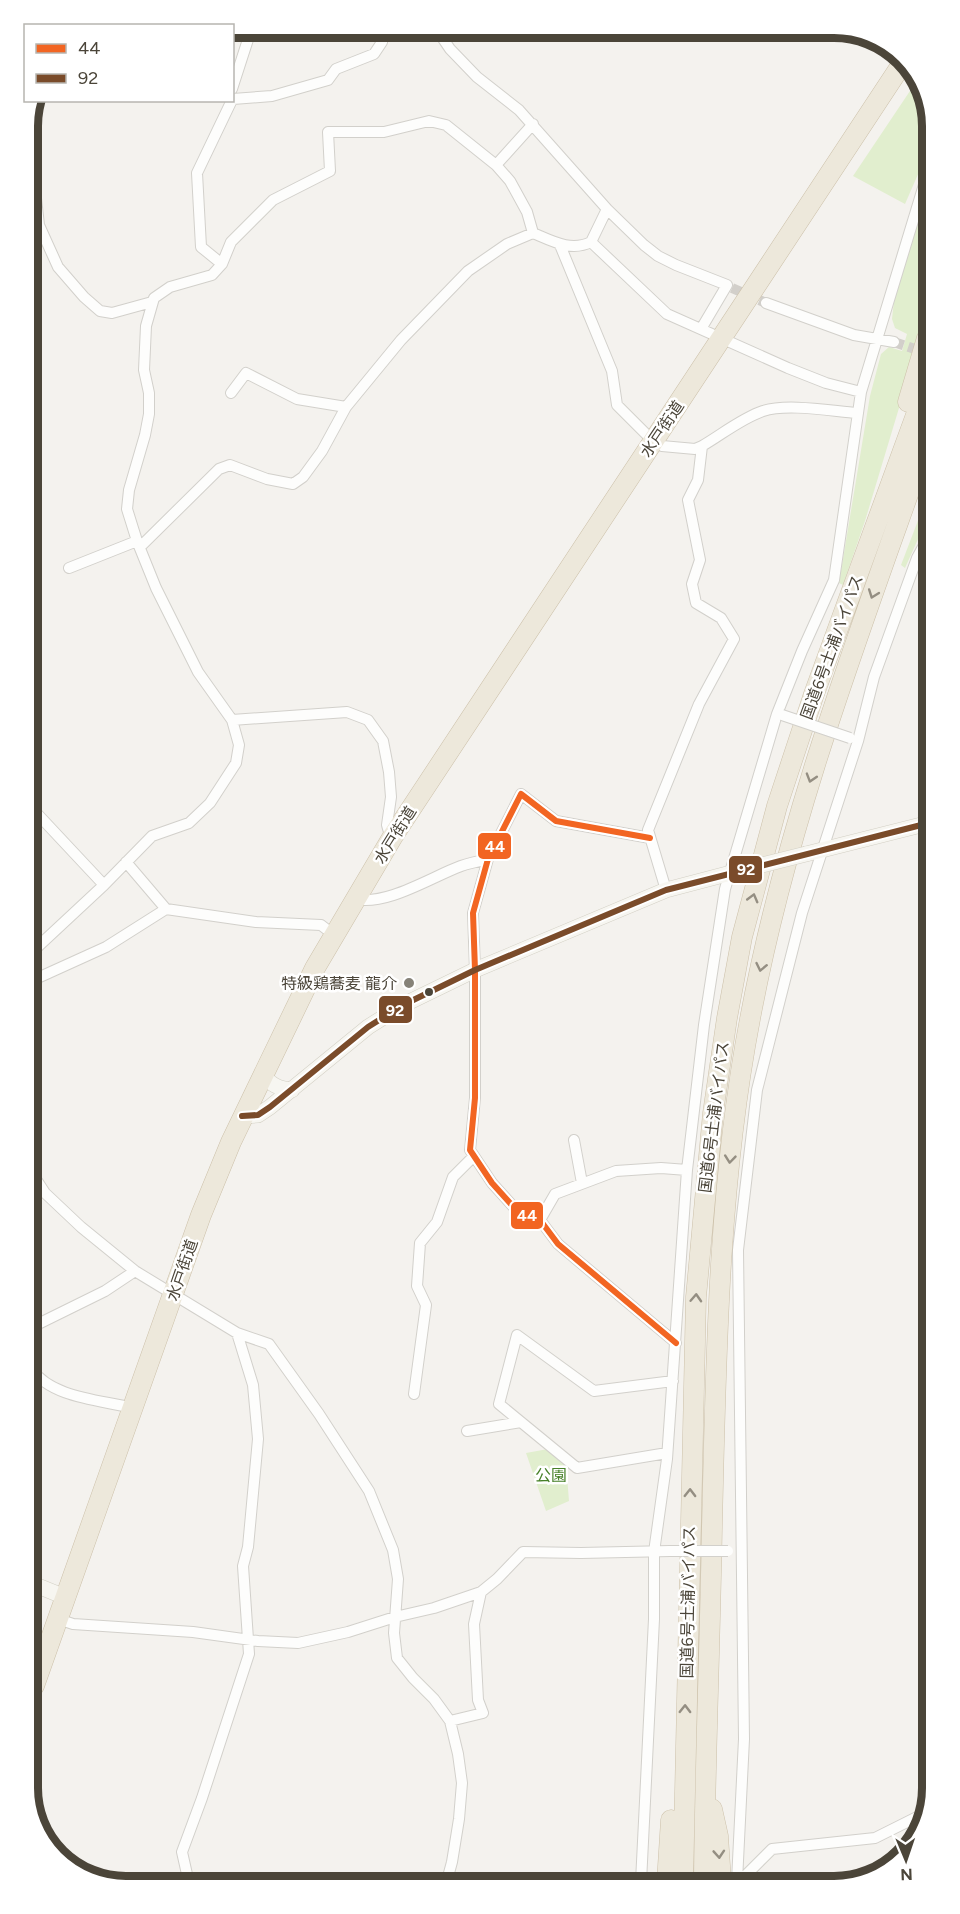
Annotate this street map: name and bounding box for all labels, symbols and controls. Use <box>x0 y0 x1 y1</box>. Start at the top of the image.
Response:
legend <box>24 24 234 102</box>
text: 44 <box>78 37 100 59</box>
text: 92 <box>78 67 98 89</box>
street label: 水戸街道 <box>636 397 688 461</box>
street label: 国道6号土浦バイパス <box>797 572 867 722</box>
one-way arrow <box>867 588 880 599</box>
one-way arrow <box>805 772 818 783</box>
street label: 水戸街道 <box>370 803 420 867</box>
line badge: 44 <box>477 832 512 860</box>
text: 44 <box>485 837 505 856</box>
line badge: 92 <box>728 855 763 884</box>
text: 92 <box>737 860 755 879</box>
one-way arrow <box>745 893 758 903</box>
one-way arrow <box>755 962 768 972</box>
place label: 特級鶏蕎麦 龍介 <box>281 974 397 993</box>
marker: 特級鶏蕎麦 龍介 <box>402 976 416 990</box>
unlabelled marker <box>423 986 435 998</box>
line badge: 92 <box>378 995 413 1024</box>
text: 92 <box>386 1001 404 1020</box>
street label: 国道6号土浦バイパス <box>695 1040 733 1194</box>
one-way arrow <box>724 1155 737 1164</box>
line badge: 44 <box>510 1201 544 1230</box>
text: 44 <box>517 1206 537 1225</box>
street label: 水戸街道 <box>163 1237 201 1303</box>
one-way arrow <box>690 1294 703 1303</box>
park label: 公園 <box>535 1466 567 1485</box>
one-way arrow <box>684 1489 697 1498</box>
street label: 国道6号土浦バイパス <box>677 1525 699 1679</box>
one-way arrow <box>679 1705 692 1714</box>
north arrow <box>876 1830 936 1890</box>
one-way arrow <box>712 1849 725 1858</box>
text: N <box>900 1865 913 1884</box>

